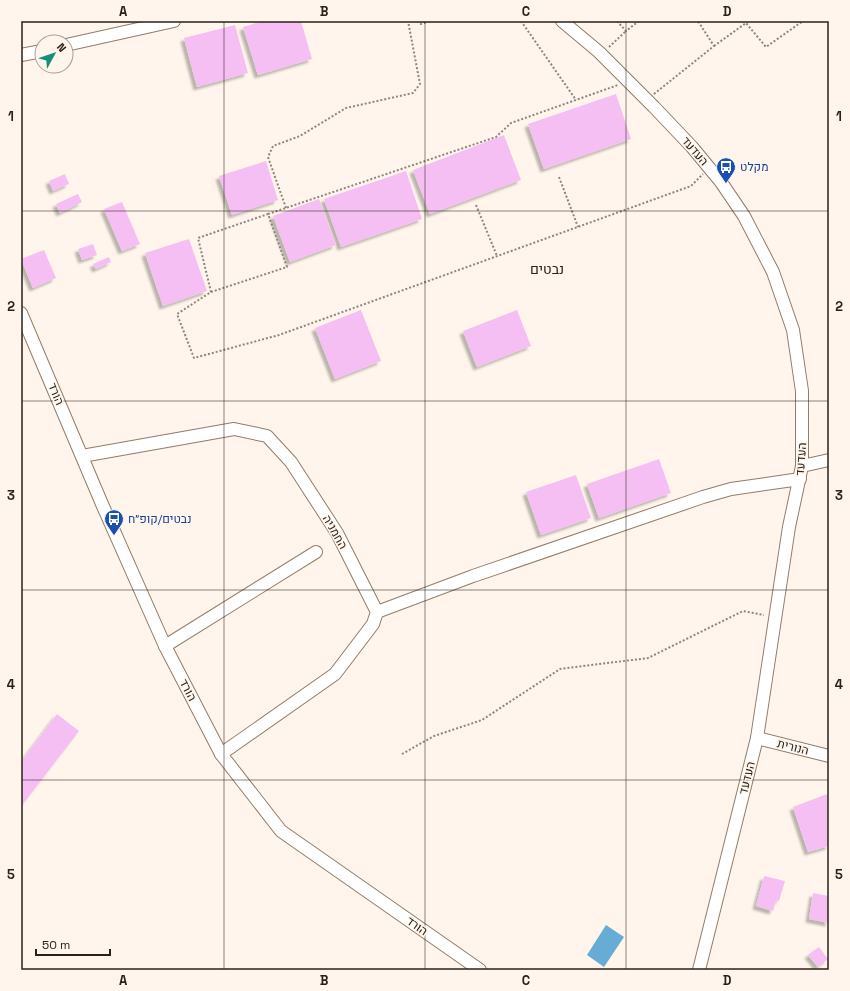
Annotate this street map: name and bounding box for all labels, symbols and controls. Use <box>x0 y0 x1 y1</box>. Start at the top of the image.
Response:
text: A <box>119 3 128 20</box>
text: B <box>320 3 329 20</box>
text: C <box>522 3 530 20</box>
text: D <box>723 3 732 20</box>
north arrow <box>34 34 74 74</box>
text: N <box>54 40 69 55</box>
text: 1 <box>8 108 14 125</box>
text: 1 <box>836 108 842 125</box>
street label: העדעד <box>678 133 712 169</box>
bus stop icon: מקלט <box>715 156 737 184</box>
place label: מקלט <box>740 159 769 175</box>
district label: נבטים <box>530 260 564 278</box>
text: 2 <box>7 298 15 315</box>
text: 2 <box>835 298 843 315</box>
street label: הורד <box>44 380 68 408</box>
street label: העדעד <box>792 442 810 476</box>
text: 3 <box>7 487 15 504</box>
text: 3 <box>835 487 843 504</box>
bus stop icon: נבטים/קופ״ח <box>103 508 125 536</box>
place label: נבטים/קופ״ח <box>128 511 192 527</box>
street label: החמניה <box>319 512 351 552</box>
text: 4 <box>7 676 15 693</box>
street label: הורד <box>176 676 200 704</box>
text: 4 <box>835 676 843 693</box>
street label: הנורית <box>776 735 810 759</box>
street label: העדעד <box>735 760 759 796</box>
text: 5 <box>7 866 15 883</box>
text: 5 <box>835 866 843 883</box>
street label: הורד <box>403 913 431 939</box>
scale bar <box>36 931 110 957</box>
text: 50 m <box>42 937 70 953</box>
text: A <box>119 972 128 989</box>
text: B <box>320 972 329 989</box>
text: C <box>522 972 530 989</box>
text: D <box>723 972 732 989</box>

